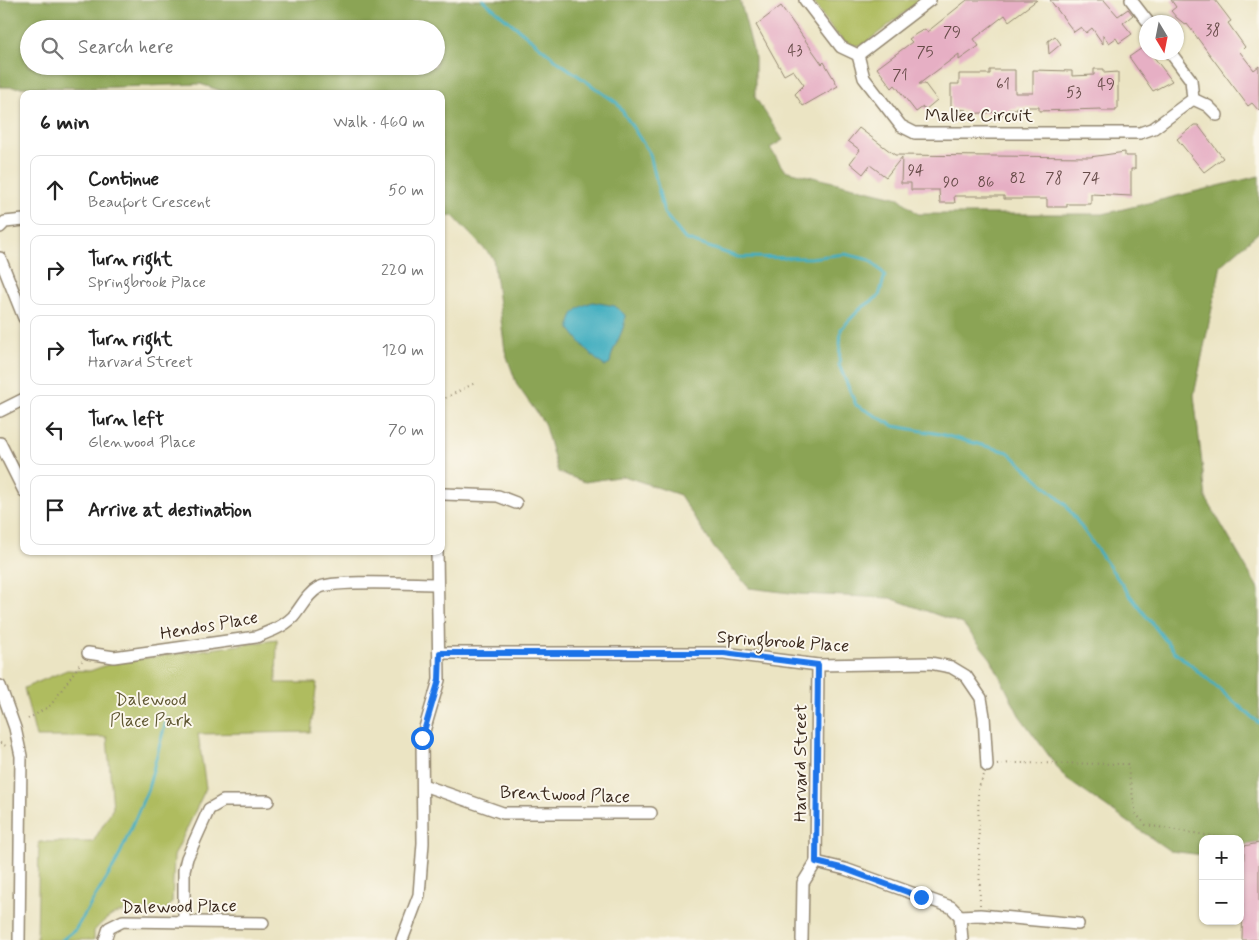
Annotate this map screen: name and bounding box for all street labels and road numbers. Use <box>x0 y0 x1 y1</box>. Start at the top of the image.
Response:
street label: Mallee Circuit <box>925 104 1033 128</box>
street label: Hendos Place <box>158 606 260 646</box>
street label: Springbrook Place <box>716 625 850 661</box>
street label: Harvard Street <box>789 704 813 822</box>
street label: Brentwood Place <box>500 781 630 809</box>
street label: Dalewood Place <box>121 894 237 920</box>

